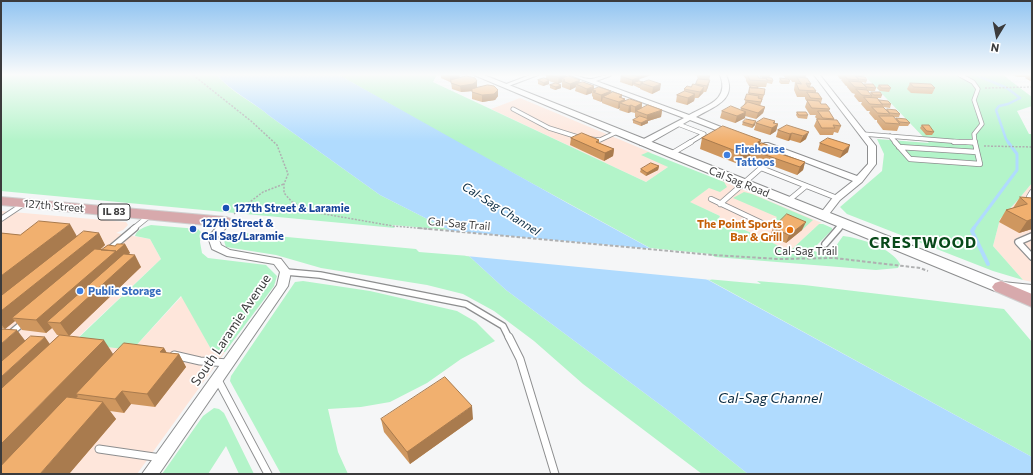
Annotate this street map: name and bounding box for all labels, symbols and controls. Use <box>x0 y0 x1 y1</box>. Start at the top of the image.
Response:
north arrow <box>977 16 1017 56</box>
text: N <box>990 41 1000 55</box>
place label: Firehouse Tattoos <box>735 142 785 168</box>
marker: Firehouse Tattoos <box>722 150 732 160</box>
street label: Cal Sag Road <box>707 164 771 200</box>
water label: Cal-Sag Channel <box>459 179 543 239</box>
street label: 127th Street <box>23 197 85 215</box>
place label: 127th Street & Laramie <box>234 201 350 215</box>
marker: 127th Street & Laramie <box>221 203 231 213</box>
road number: IL 83 <box>98 204 130 220</box>
street label: Cal-Sag Trail <box>427 215 491 233</box>
place label: 127th Street & Cal Sag/Laramie <box>201 216 284 242</box>
place label: The Point Sports Bar & Grill <box>697 217 782 243</box>
marker: 127th Street & Cal Sag/Laramie <box>188 224 198 234</box>
marker: The Point Sports Bar & Grill <box>785 225 795 235</box>
district label: CRESTWOOD <box>869 234 977 252</box>
street label: Cal-Sag Trail <box>775 244 837 258</box>
street label: South Laramie Avenue <box>188 271 274 389</box>
place label: Public Storage <box>88 284 161 298</box>
marker: Public Storage <box>75 286 85 296</box>
water label: Cal-Sag Channel <box>718 390 822 406</box>

